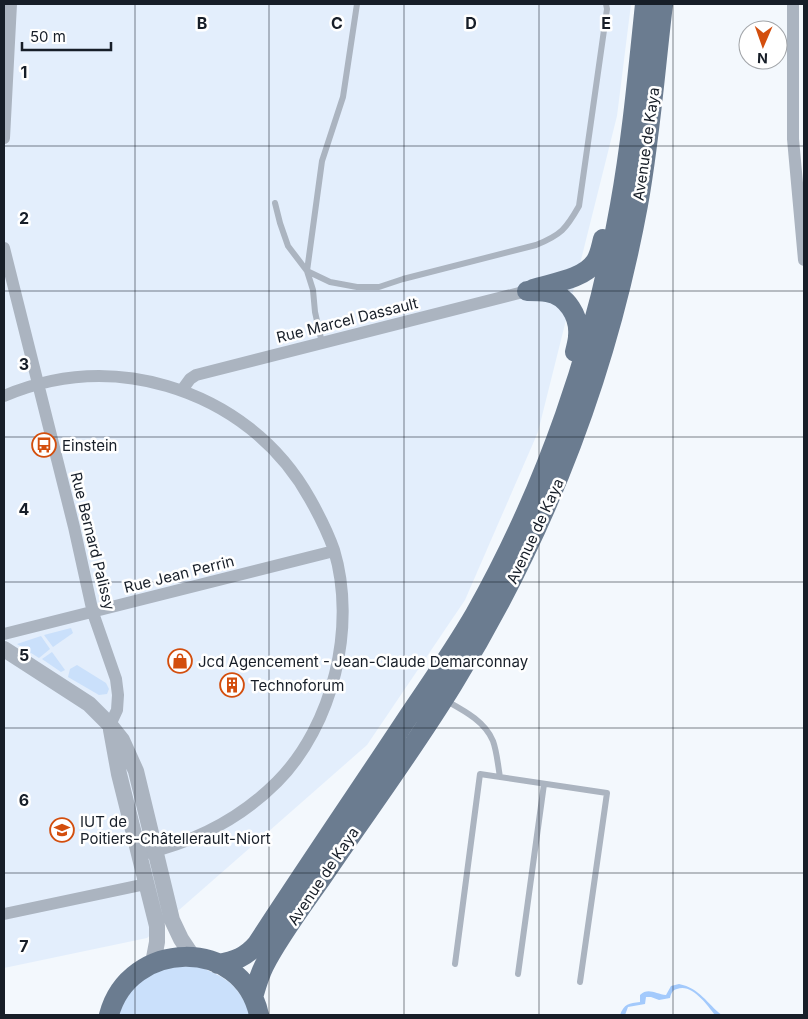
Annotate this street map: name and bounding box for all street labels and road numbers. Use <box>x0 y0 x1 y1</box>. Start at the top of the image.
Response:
street label: Avenue de Kaya <box>629 86 663 202</box>
street label: Rue Marcel Dassault <box>274 293 420 347</box>
street label: Rue Bernard Palissy <box>67 470 119 613</box>
street label: Avenue de Kaya <box>502 475 568 587</box>
street label: Rue Jean Perrin <box>122 551 236 597</box>
street label: Avenue de Kaya <box>283 823 363 929</box>

